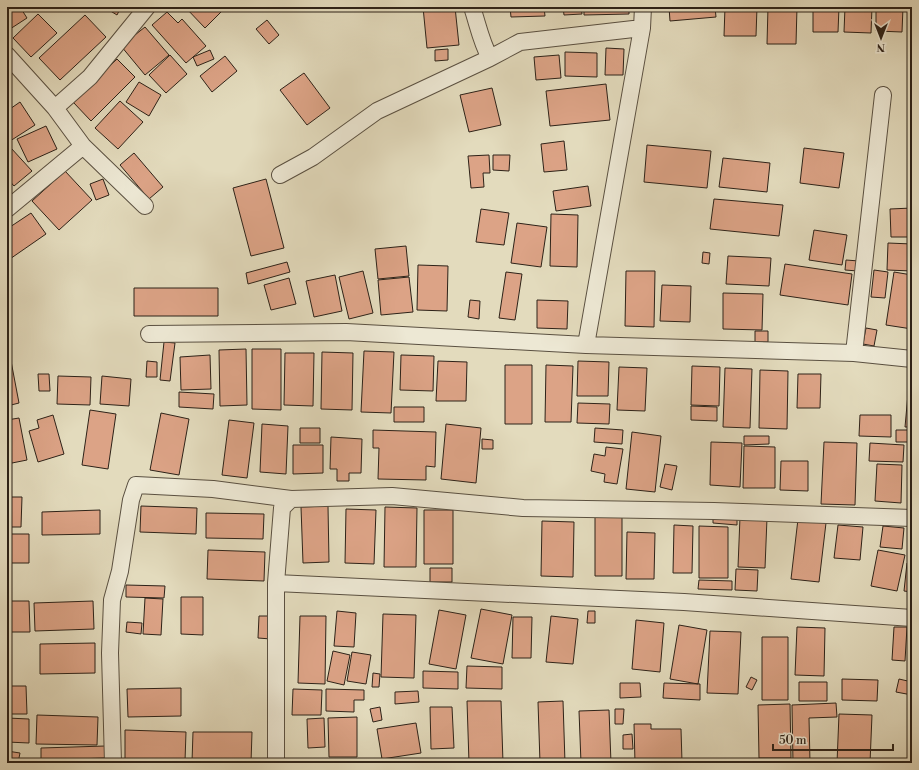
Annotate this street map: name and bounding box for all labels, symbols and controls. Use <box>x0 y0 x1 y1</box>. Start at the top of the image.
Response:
north arrow <box>861 18 901 58</box>
text: N <box>876 40 885 54</box>
scale bar <box>773 726 893 752</box>
text: 50 m <box>779 733 807 748</box>

